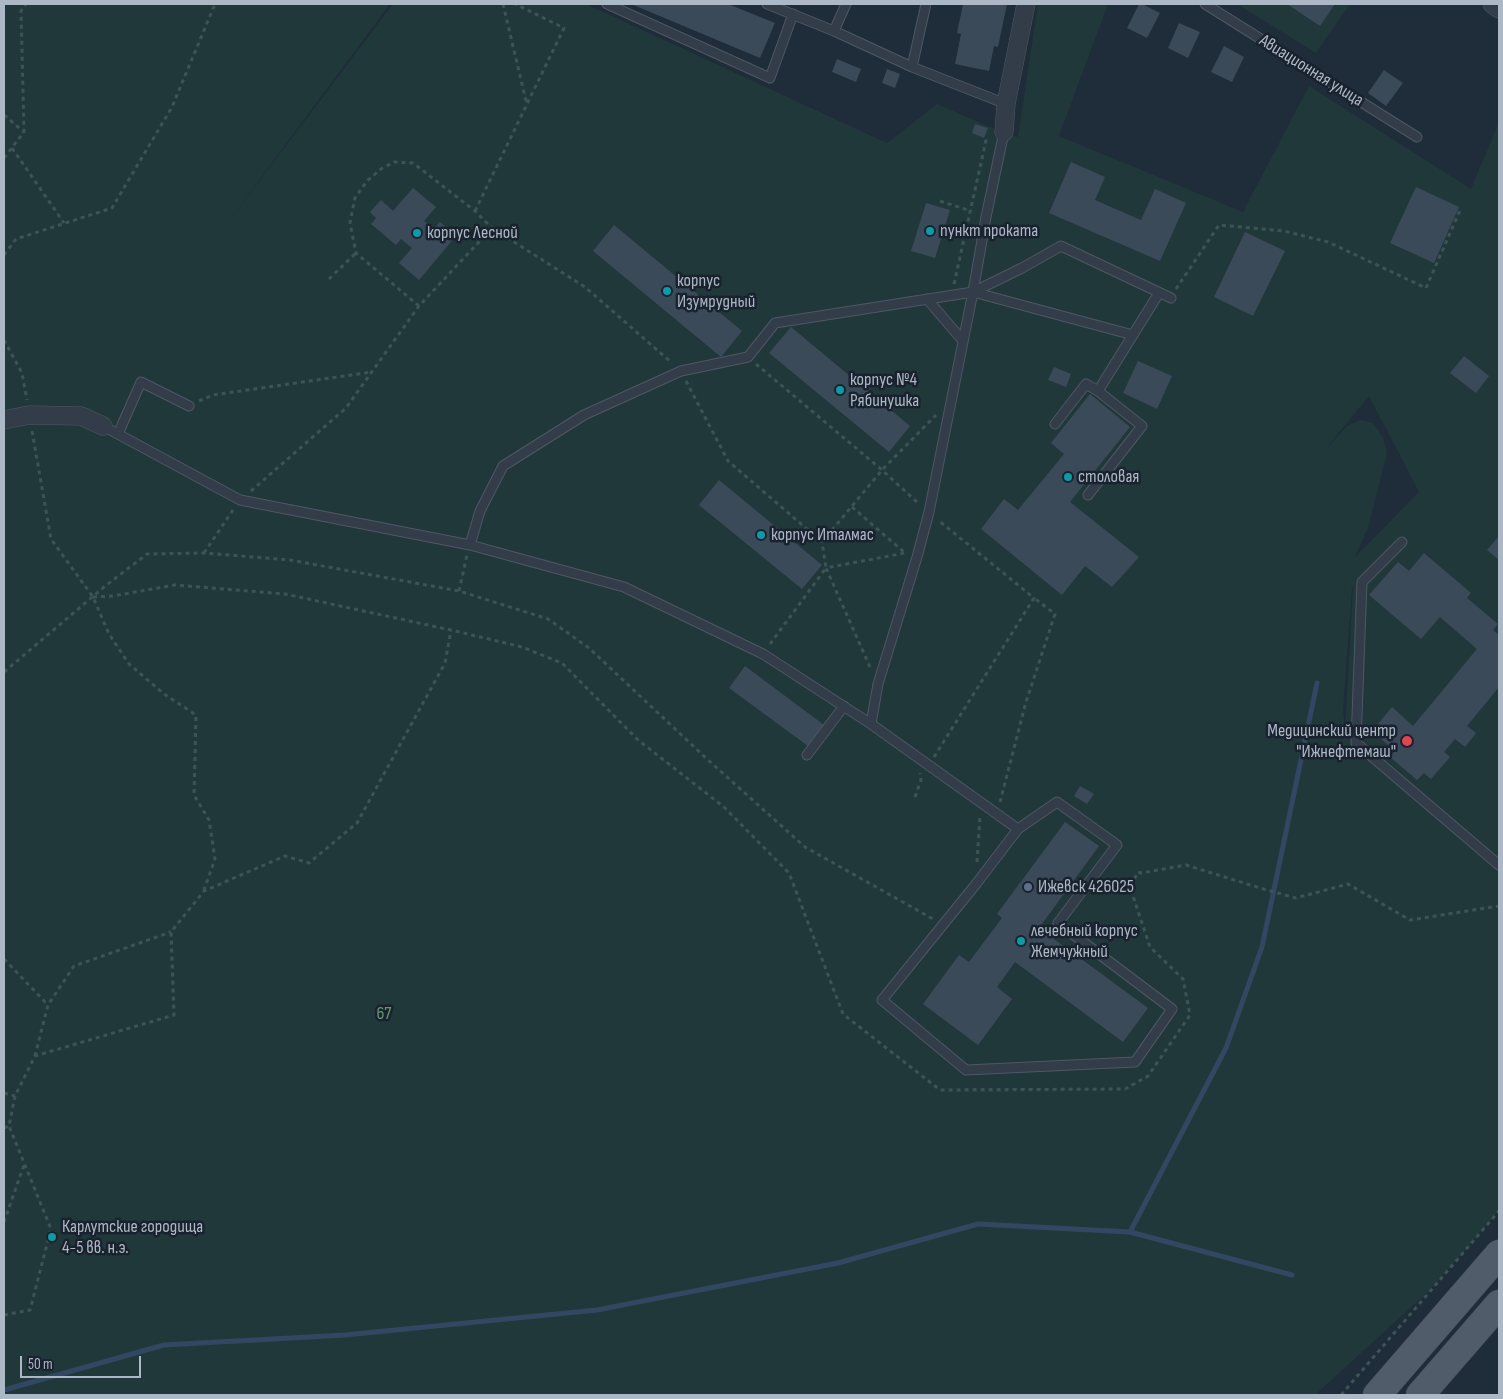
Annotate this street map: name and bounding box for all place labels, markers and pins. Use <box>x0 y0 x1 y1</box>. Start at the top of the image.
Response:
place label: пункт проката <box>940 220 1038 242</box>
place label: корпус Лесной <box>427 222 518 244</box>
marker: пункт проката <box>924 225 936 237</box>
marker: корпус Лесной <box>411 227 423 239</box>
place label: корпус Изумрудный <box>677 270 755 312</box>
marker: корпус Изумрудный <box>661 285 673 297</box>
place label: корпус №4 Рябинушка <box>850 369 919 412</box>
marker: корпус №4 Рябинушка <box>834 384 846 396</box>
place label: столовая <box>1078 466 1139 488</box>
marker: столовая <box>1062 471 1074 483</box>
place label: корпус Италмас <box>771 524 874 546</box>
marker: корпус Италмас <box>755 529 767 541</box>
place label: Медицинский центр "Ижнефтемаш" <box>1267 720 1396 762</box>
marker: Медицинский центр "Ижнефтемаш" <box>1400 734 1414 748</box>
place label: Ижевск 426025 <box>1038 876 1134 898</box>
marker: Ижевск 426025 <box>1022 881 1034 893</box>
place label: лечебный корпус Жемчужный <box>1031 920 1138 962</box>
marker: лечебный корпус Жемчужный <box>1015 935 1027 947</box>
place label: Карлутские городища 4-5 вв. н.э. <box>62 1216 203 1258</box>
marker: Карлутские городища 4-5 вв. н.э. <box>46 1231 58 1243</box>

